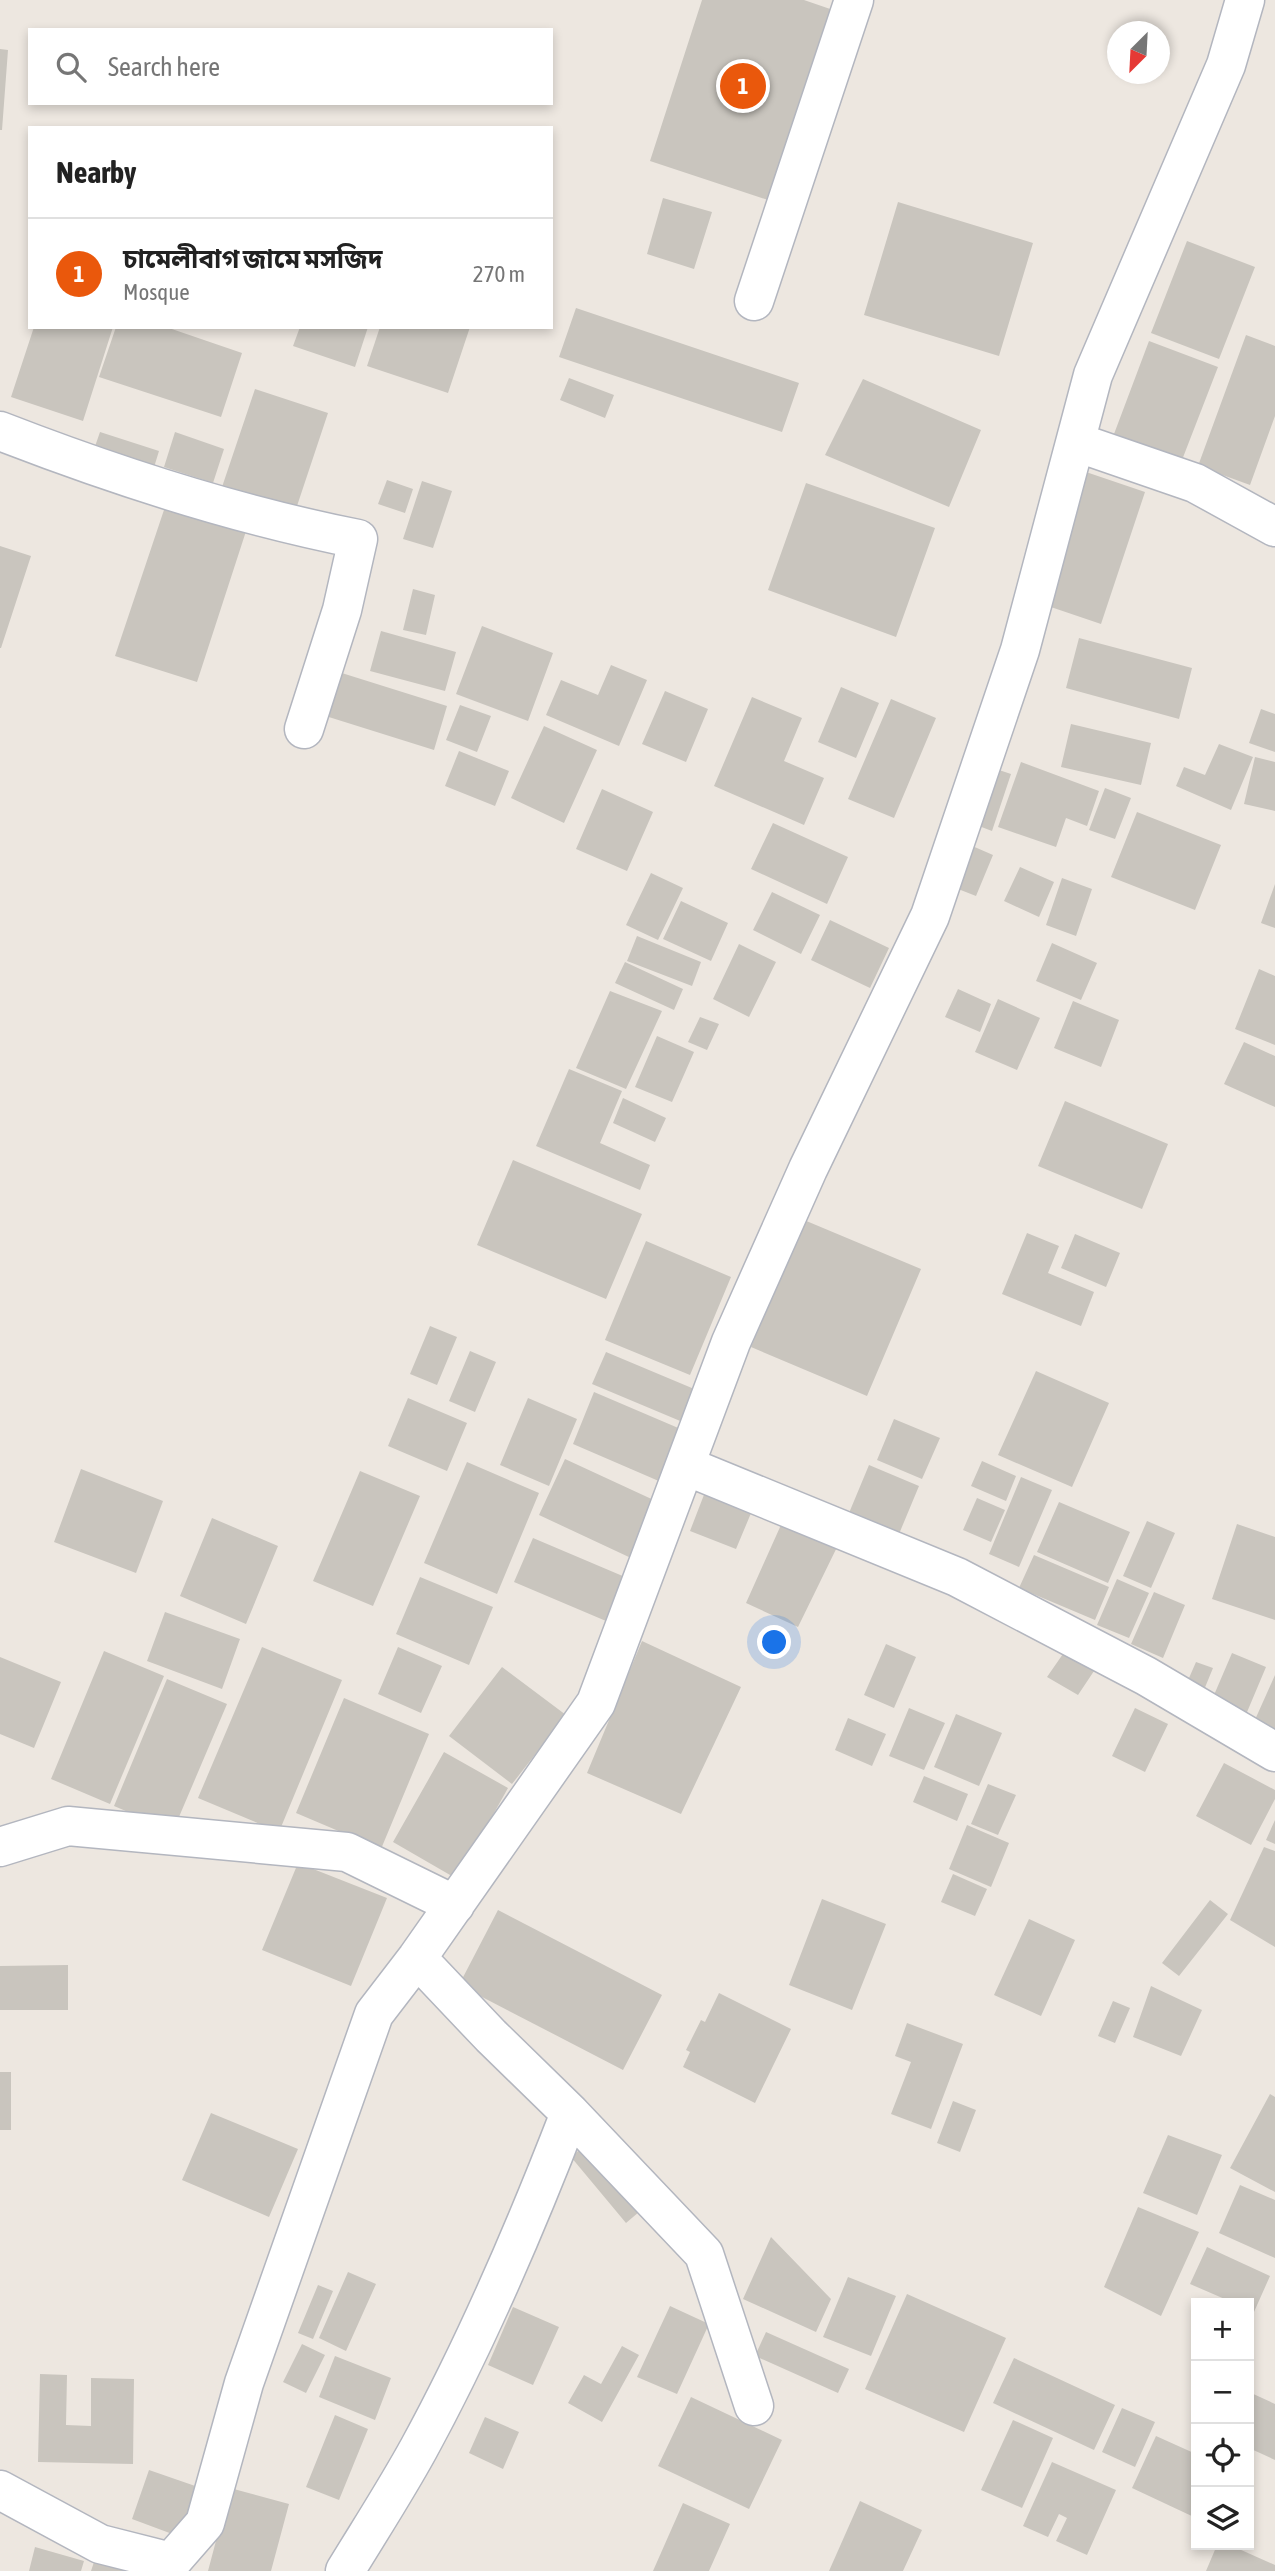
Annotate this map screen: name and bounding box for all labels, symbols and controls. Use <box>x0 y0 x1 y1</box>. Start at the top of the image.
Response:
north arrow <box>1107 21 1170 84</box>
search box <box>28 28 553 105</box>
icon: search <box>52 48 90 86</box>
text: Search here <box>108 52 220 82</box>
pin: 1 <box>720 60 766 112</box>
text: Nearby <box>56 155 136 189</box>
text: চামেলীবাগ জামে মসজিদ <box>123 244 382 274</box>
text: 1 <box>74 261 84 287</box>
text: 270 m <box>473 261 525 287</box>
text: Mosque <box>123 279 190 305</box>
your location <box>757 1625 791 1659</box>
map controls <box>1191 2298 1254 2550</box>
button: + <box>1191 2298 1254 2361</box>
button: − <box>1191 2361 1254 2424</box>
button: locate <box>1191 2424 1254 2487</box>
button: layers <box>1191 2487 1254 2550</box>

